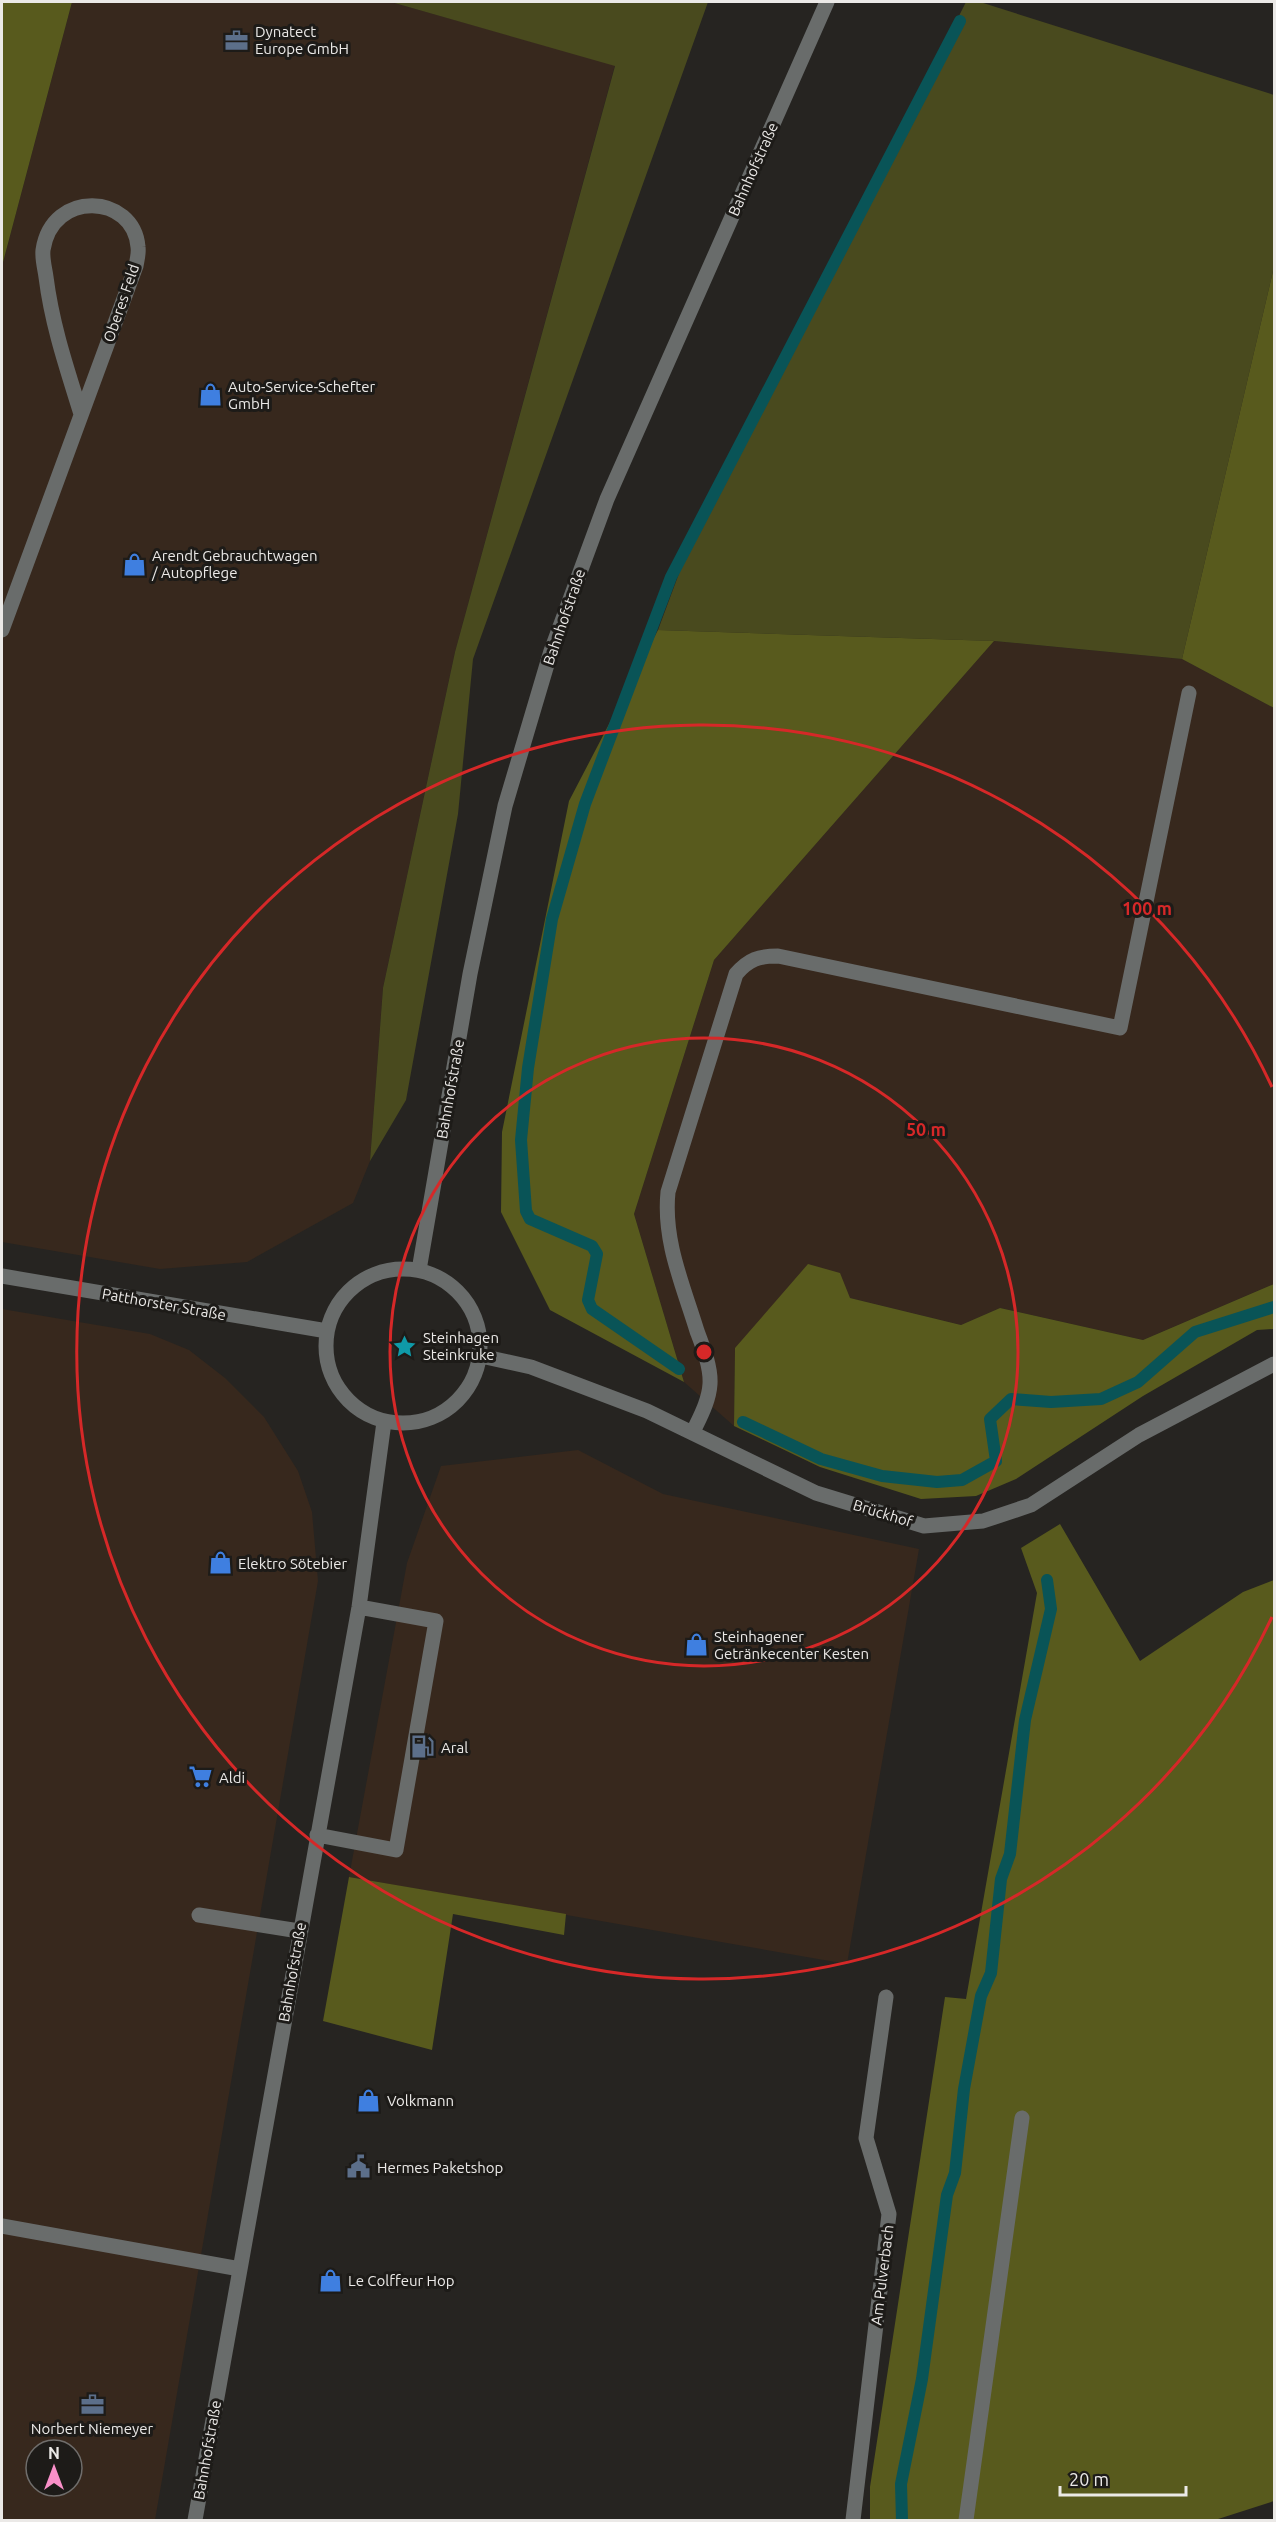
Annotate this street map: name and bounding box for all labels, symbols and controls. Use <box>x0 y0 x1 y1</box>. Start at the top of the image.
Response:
place label: Dynatect Europe GmbH <box>255 23 349 57</box>
office icon: Dynatect Europe GmbH <box>224 27 250 53</box>
street label: Bahnhofstraße <box>725 120 781 218</box>
street label: Oberes Feld <box>100 262 142 344</box>
place label: Auto-Service-Schefter GmbH <box>228 378 376 412</box>
shop icon: Auto-Service-Schefter GmbH <box>197 382 223 408</box>
place label: Arendt Gebrauchtwagen / Autopflege <box>151 547 318 581</box>
shop icon: Arendt Gebrauchtwagen / Autopflege <box>121 551 147 577</box>
street label: Bahnhofstraße <box>540 567 588 667</box>
text: 100 m <box>1122 898 1172 918</box>
street label: Bahnhofstraße <box>433 1038 467 1140</box>
text: 50 m <box>906 1119 946 1139</box>
street label: Patthorster Straße <box>101 1285 227 1323</box>
place label: Steinhagen Steinkruke <box>423 1329 499 1363</box>
place icon: Steinhagen Steinkruke <box>392 1333 418 1359</box>
centre of rings <box>694 1342 714 1362</box>
street label: Brückhof <box>851 1496 915 1530</box>
shop icon: Elektro Sötebier <box>207 1550 233 1576</box>
place label: Elektro Sötebier <box>238 1555 347 1572</box>
place label: Steinhagener Getränkecenter Kesten <box>714 1628 869 1662</box>
shop icon: Steinhagener Getränkecenter Kesten <box>683 1632 709 1658</box>
fuel station icon: Aral <box>410 1734 436 1760</box>
place label: Aral <box>441 1739 468 1756</box>
supermarket icon: Aldi <box>188 1764 214 1790</box>
place label: Aldi <box>219 1769 245 1786</box>
street label: Bahnhofstraße <box>275 1921 309 2023</box>
shop icon: Volkmann <box>356 2087 382 2113</box>
place label: Volkmann <box>387 2092 454 2109</box>
public building icon: Hermes Paketshop <box>346 2154 372 2180</box>
place label: Hermes Paketshop <box>377 2159 503 2176</box>
street label: Am Pulverbach <box>867 2224 897 2326</box>
shop icon: Le Colffeur Hop <box>317 2267 343 2293</box>
place label: Le Colffeur Hop <box>348 2272 455 2289</box>
office icon: Norbert Niemeyer <box>79 2391 105 2417</box>
street label: Bahnhofstraße <box>190 2399 224 2501</box>
place label: Norbert Niemeyer <box>31 2420 153 2437</box>
north arrow <box>24 2438 84 2498</box>
text: N <box>48 2444 60 2462</box>
scale bar <box>1060 2459 1186 2497</box>
text: 20 m <box>1069 2469 1109 2489</box>

